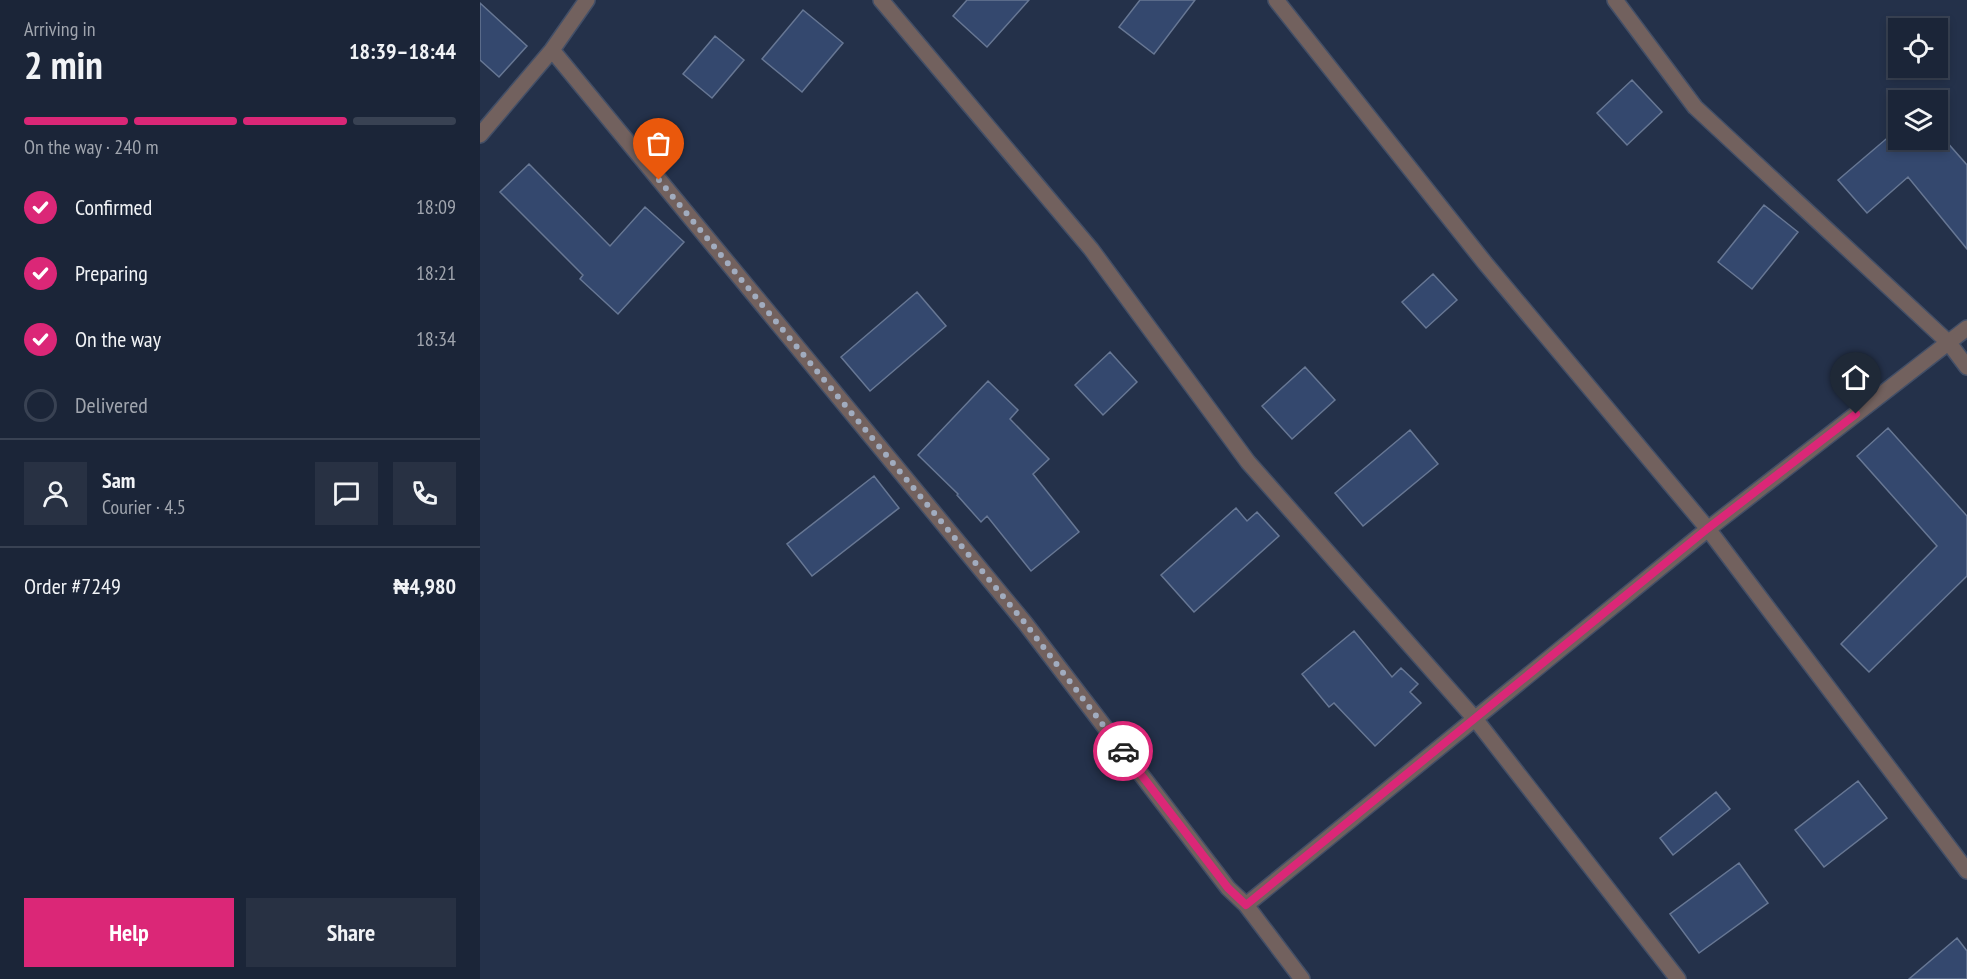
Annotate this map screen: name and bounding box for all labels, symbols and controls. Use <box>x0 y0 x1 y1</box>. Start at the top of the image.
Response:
text: Arriving in <box>24 16 96 42</box>
map controls <box>1888 18 1948 150</box>
button: locate <box>1888 18 1948 78</box>
text: 18:39–18:44 <box>349 37 456 65</box>
text: 2 min <box>24 39 103 90</box>
button: layers <box>1888 90 1948 150</box>
pin <box>633 118 684 180</box>
icon: bag <box>642 127 675 160</box>
text: On the way · 240 m <box>24 134 159 160</box>
icon: check <box>24 191 57 224</box>
text: Confirmed <box>75 193 152 221</box>
text: 18:09 <box>416 194 456 220</box>
icon: check <box>24 257 57 290</box>
text: Preparing <box>75 259 148 287</box>
text: 18:21 <box>416 260 456 286</box>
icon: check <box>24 323 57 356</box>
text: On the way <box>75 325 161 353</box>
text: 18:34 <box>416 326 456 352</box>
pin <box>1830 352 1881 414</box>
icon: home <box>1839 361 1872 394</box>
text: Delivered <box>75 391 148 419</box>
button: person <box>24 462 87 525</box>
button: chat <box>315 462 378 525</box>
button: phone <box>393 462 456 525</box>
text: Sam <box>102 466 135 494</box>
text: Courier · 4.5 <box>102 494 186 520</box>
text: Order #7249 <box>24 572 121 600</box>
text: ₦4,980 <box>393 572 456 600</box>
courier <box>1093 721 1153 781</box>
icon: car <box>1107 735 1140 768</box>
button: Help <box>24 898 234 967</box>
button: Share <box>246 898 456 967</box>

